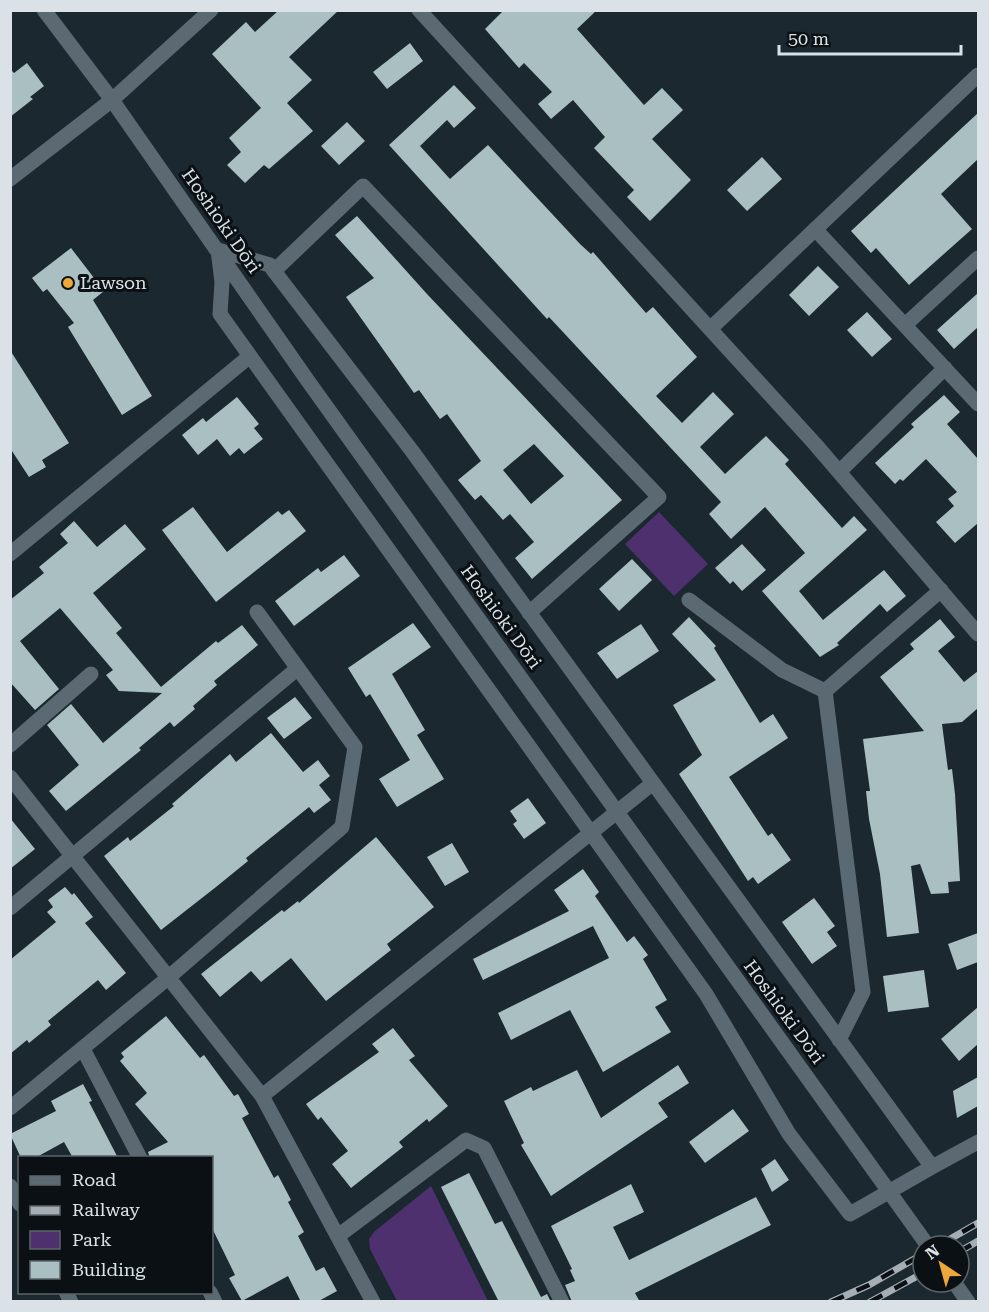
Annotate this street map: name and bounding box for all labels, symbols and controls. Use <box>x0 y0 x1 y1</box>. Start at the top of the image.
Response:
scale bar <box>779 18 960 56</box>
text: 50 m <box>788 28 829 49</box>
street label: Hoshioki Dōri <box>178 164 265 277</box>
place label: Lawson <box>80 272 147 293</box>
marker: Lawson <box>61 276 75 290</box>
street label: Hoshioki Dōri <box>457 561 546 673</box>
street label: Hoshioki Dōri <box>740 956 829 1068</box>
legend <box>18 1156 213 1294</box>
text: Road <box>72 1169 117 1190</box>
text: Railway <box>72 1199 140 1220</box>
text: Park <box>72 1229 112 1250</box>
north arrow <box>911 1234 971 1294</box>
text: N <box>922 1241 943 1264</box>
text: Building <box>72 1259 146 1280</box>

